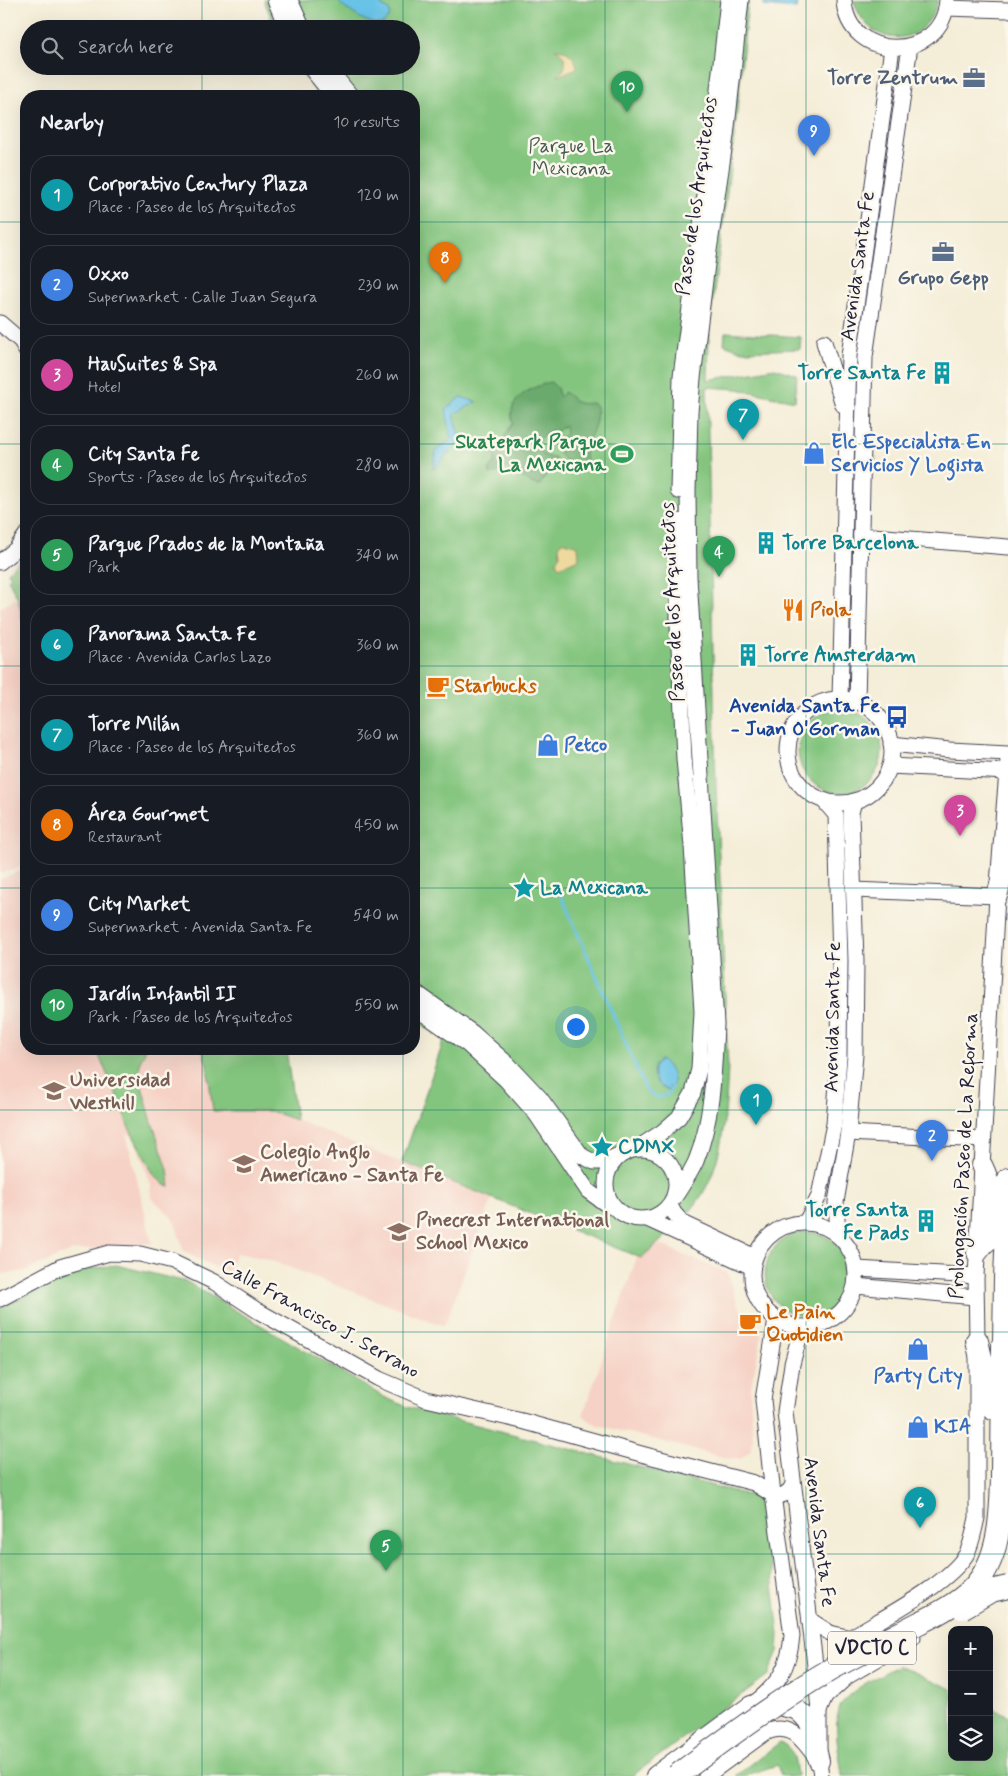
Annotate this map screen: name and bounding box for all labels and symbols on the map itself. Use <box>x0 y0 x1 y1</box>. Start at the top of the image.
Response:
place label: Torre Zentrum <box>827 65 958 92</box>
office icon: Torre Zentrum <box>961 65 987 91</box>
pin: 10 <box>611 71 643 112</box>
street label: Paseo de los Arquitectos <box>670 95 724 297</box>
pin: 9 <box>798 115 830 156</box>
park label: Parque La Mexicana <box>528 133 614 183</box>
street label: Avenida Santa Fe <box>834 189 882 343</box>
office icon: Grupo Gepp <box>930 239 956 265</box>
pin: 8 <box>429 242 461 283</box>
place label: Grupo Gepp <box>897 265 989 292</box>
place label: Torre Santa Fe <box>797 360 926 387</box>
building icon: Torre Santa Fe <box>929 360 955 386</box>
pin: 7 <box>727 399 759 440</box>
place label: Skatepark Parque La Mexicana <box>455 429 607 479</box>
place label: Elc Especialista En Servicios Y Logista <box>831 429 991 481</box>
shop icon: Elc Especialista En Servicios Y Logista <box>801 440 827 466</box>
sports icon: Skatepark Parque La Mexicana <box>609 441 635 467</box>
street label: Paseo de los Arquitectos <box>654 501 692 703</box>
building icon: Torre Barcelona <box>753 530 779 556</box>
place label: Torre Barcelona <box>782 530 920 557</box>
pin: 4 <box>703 536 735 577</box>
restaurant icon: Piola <box>780 597 806 623</box>
place label: Piola <box>810 597 852 624</box>
building icon: Torre Amsterdam <box>735 642 761 668</box>
place label: Torre Amsterdam <box>764 642 917 669</box>
cafe icon: Starbucks <box>425 673 451 699</box>
place label: Starbucks <box>454 673 537 700</box>
place label: Avenida Santa Fe - Juan O'Gorman <box>729 693 880 743</box>
bus stop icon: Avenida Santa Fe - Juan O'Gorman <box>884 704 910 730</box>
shop icon: Petco <box>535 732 561 758</box>
place label: Petco <box>564 732 607 759</box>
pin: 3 <box>944 795 976 836</box>
place icon: La Mexicana <box>511 875 537 901</box>
place label: La Mexicana <box>540 875 649 902</box>
street label: Avenida Santa Fe <box>818 941 848 1093</box>
street label: Prolongación Paseo de La Reforma <box>943 1012 987 1300</box>
your location <box>563 1014 589 1040</box>
place label: Universidad Westhill <box>69 1067 170 1117</box>
school or university icon: Universidad Westhill <box>41 1078 67 1104</box>
pin: 1 <box>740 1084 772 1125</box>
pin: 2 <box>916 1120 948 1161</box>
place icon: CDMX <box>589 1134 615 1160</box>
place label: CDMX <box>618 1134 675 1161</box>
place label: Colegio Anglo Americano - Santa Fe <box>260 1139 444 1189</box>
school or university icon: Colegio Anglo Americano - Santa Fe <box>231 1151 257 1177</box>
place label: Torre Santa Fe Pads <box>805 1197 909 1247</box>
place label: Pinecrest International School Mexico <box>416 1207 609 1257</box>
building icon: Torre Santa Fe Pads <box>913 1208 939 1234</box>
school or university icon: Pinecrest International School Mexico <box>386 1219 412 1245</box>
street label: Calle Francisco J. Serrano <box>216 1253 424 1385</box>
place label: Le Pain Quotidien <box>766 1299 843 1349</box>
cafe icon: Le Pain Quotidien <box>737 1310 763 1336</box>
shop icon: Party City <box>905 1336 931 1362</box>
place label: Party City <box>873 1363 963 1390</box>
shop icon: KIA <box>905 1414 931 1440</box>
place label: KIA <box>934 1414 972 1441</box>
street label: Avenida Santa Fe <box>796 1455 842 1609</box>
pin: 6 <box>904 1487 936 1528</box>
pin: 5 <box>370 1530 402 1571</box>
road number: VDCTO C <box>828 1632 916 1665</box>

